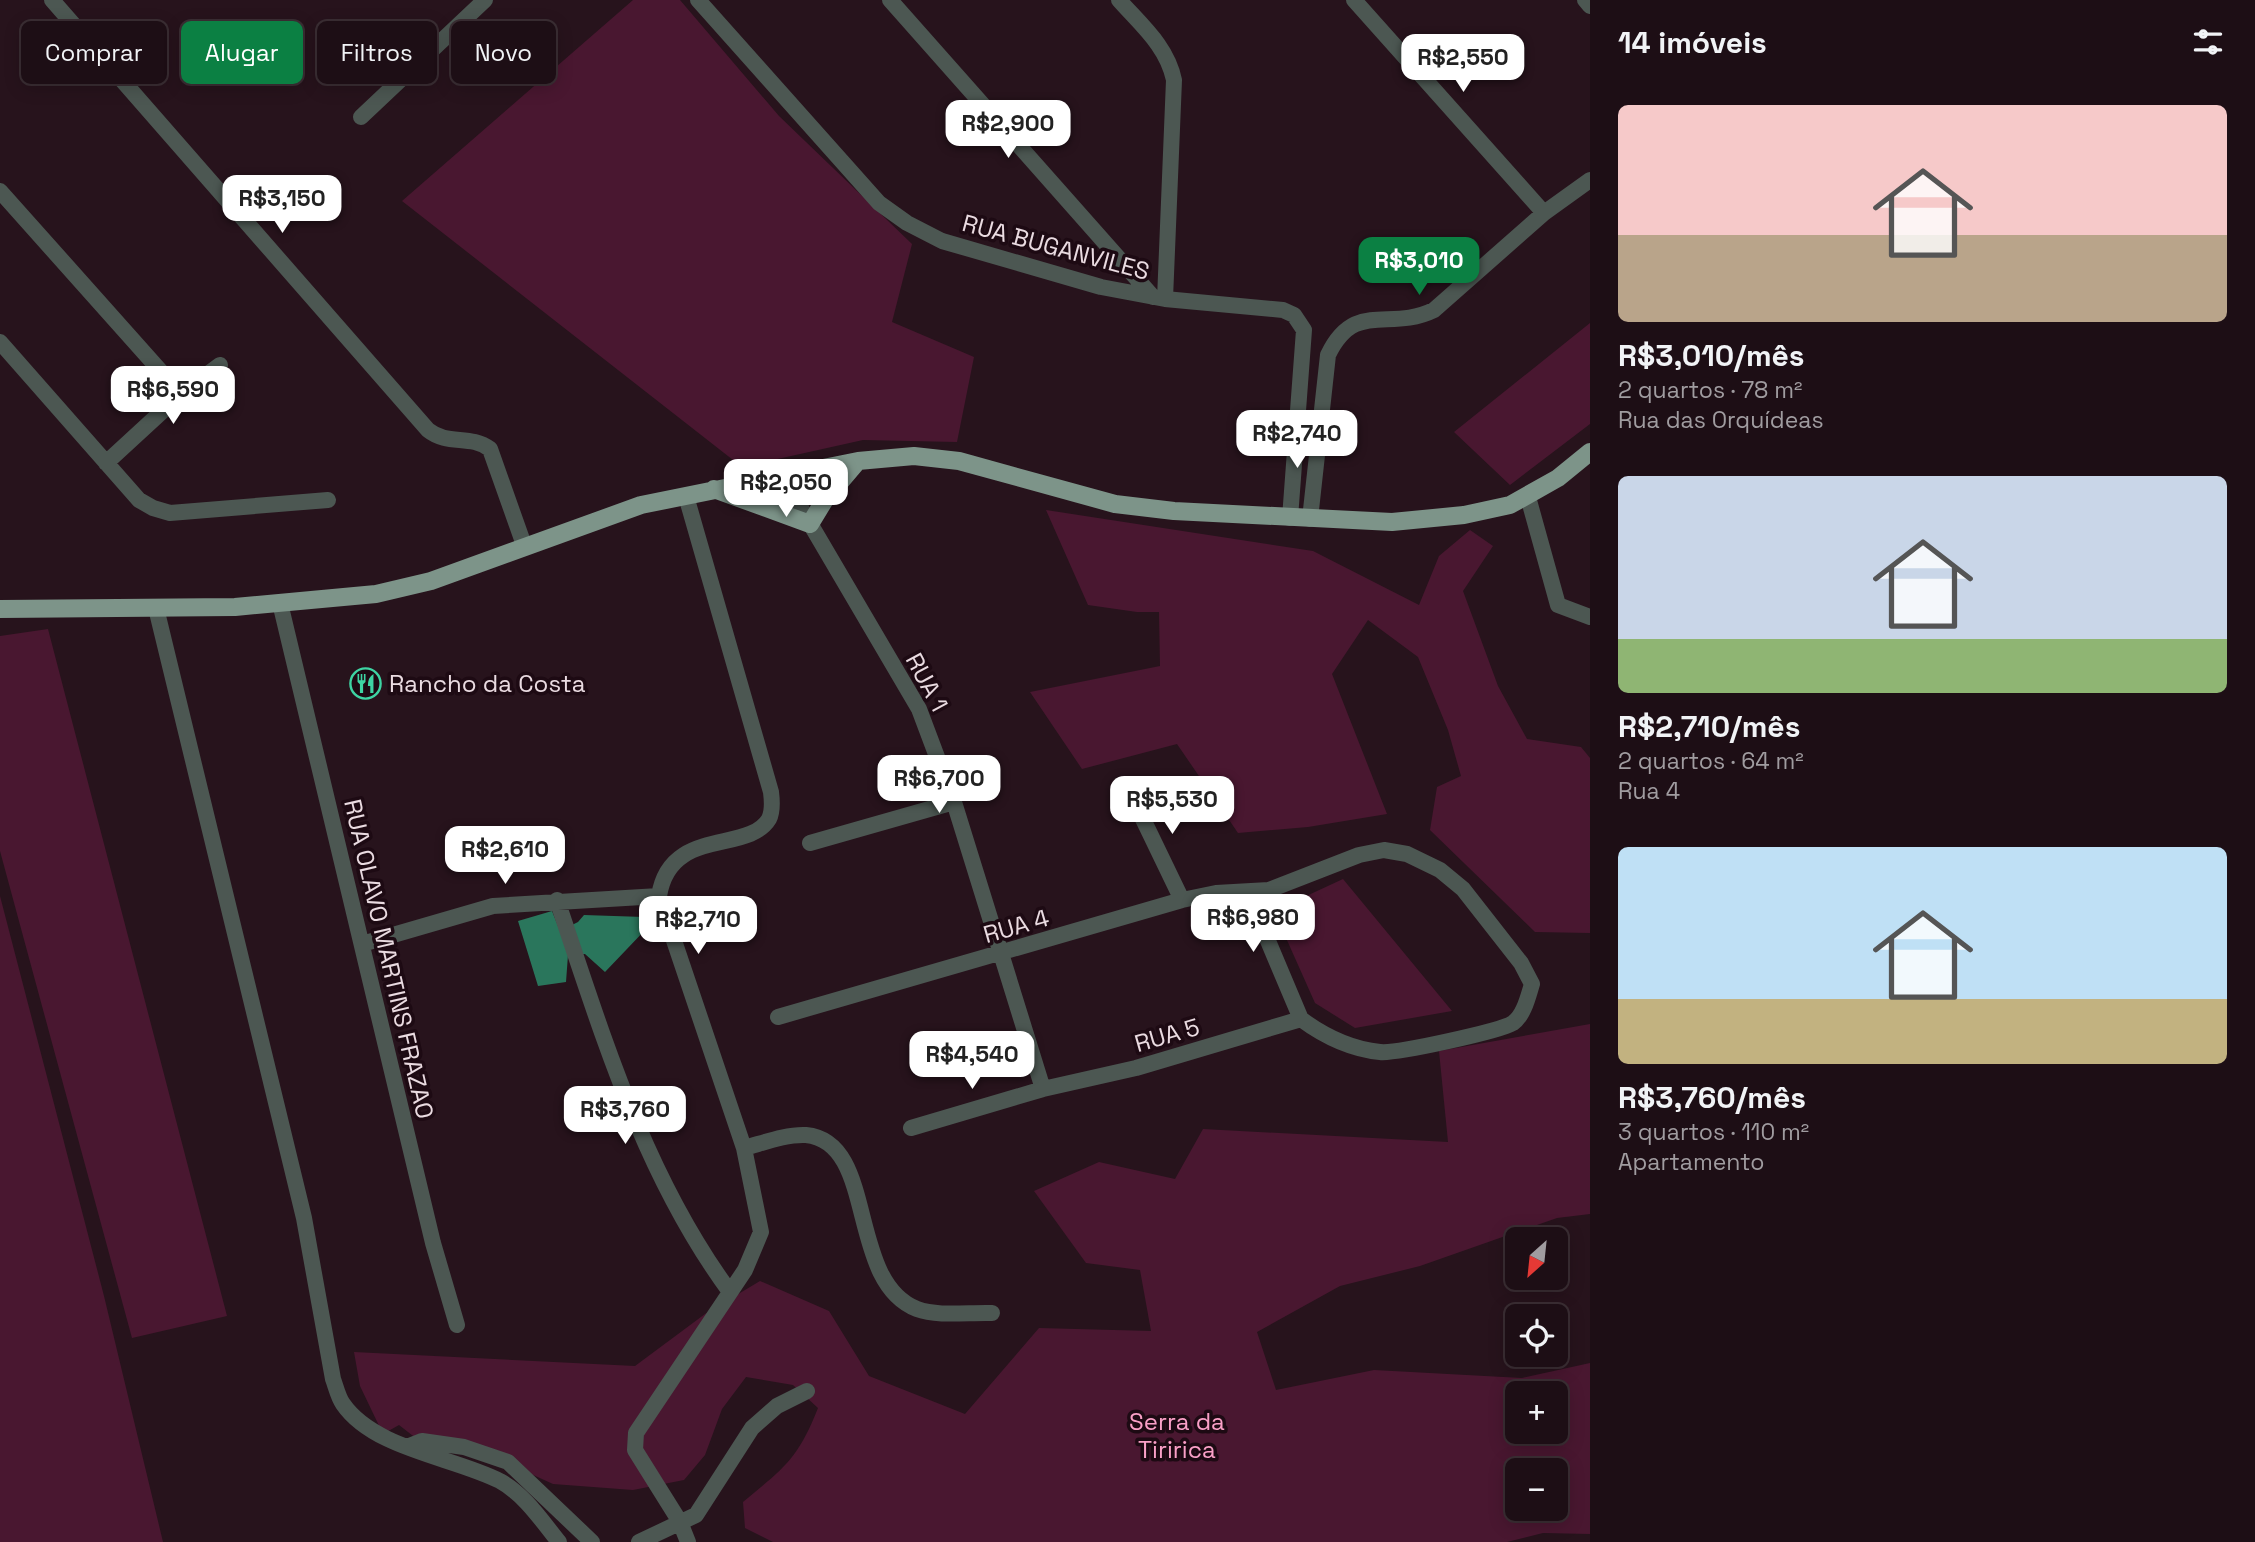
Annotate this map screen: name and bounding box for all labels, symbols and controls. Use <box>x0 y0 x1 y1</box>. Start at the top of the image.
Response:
chip: Comprar <box>21 21 167 84</box>
chip: Alugar <box>181 21 303 84</box>
chip: Filtros <box>317 21 437 84</box>
chip: Novo <box>451 21 556 84</box>
text: 14 imóveis <box>1618 23 1767 62</box>
icon: filters <box>2189 23 2227 61</box>
pin: R$2,550 <box>1398 34 1528 94</box>
text: R$2,550 <box>1417 42 1509 72</box>
pin: R$2,900 <box>943 100 1073 160</box>
text: R$2,900 <box>962 108 1054 138</box>
icon: home <box>1860 150 1986 276</box>
pin: R$3,150 <box>217 176 347 235</box>
text: R$3,150 <box>238 183 326 213</box>
street label: RUA BUGANVILES <box>959 207 1153 287</box>
pin: R$3,010 <box>1354 238 1484 297</box>
text: R$3,010 <box>1374 245 1464 275</box>
text: R$3,010/mês <box>1618 336 1805 375</box>
pin: R$6,590 <box>108 366 238 426</box>
text: R$6,590 <box>127 374 219 404</box>
text: 2 quartos · 78 m² <box>1618 375 1803 405</box>
text: Rua das Orquídeas <box>1618 405 1824 435</box>
pin: R$2,740 <box>1232 410 1362 470</box>
text: R$2,740 <box>1252 418 1342 448</box>
pin: R$2,050 <box>721 460 851 519</box>
text: R$2,050 <box>740 467 832 497</box>
icon: home <box>1860 521 1986 647</box>
street label: RUA 1 <box>899 647 955 717</box>
restaurant icon: Rancho da Costa <box>349 666 383 700</box>
place label: Rancho da Costa <box>389 668 586 699</box>
text: R$2,710/mês <box>1618 707 1800 746</box>
text: 2 quartos · 64 m² <box>1618 746 1804 776</box>
pin: R$6,700 <box>874 756 1004 815</box>
text: R$6,700 <box>893 763 985 793</box>
pin: R$5,530 <box>1107 776 1237 836</box>
text: Rua 4 <box>1618 776 1680 806</box>
text: R$5,530 <box>1126 784 1218 814</box>
street label: RUA OLAVO MARTINS FRAZAO <box>337 796 441 1122</box>
pin: R$2,610 <box>440 826 570 886</box>
text: R$2,610 <box>461 834 549 864</box>
icon: home <box>1860 892 1986 1018</box>
pin: R$6,980 <box>1188 894 1318 954</box>
pin: R$2,710 <box>633 897 763 956</box>
street label: RUA 4 <box>980 902 1052 950</box>
text: R$6,980 <box>1207 902 1299 932</box>
text: R$2,710 <box>655 904 741 934</box>
street label: RUA 5 <box>1131 1011 1203 1059</box>
pin: R$4,540 <box>907 1032 1037 1091</box>
text: R$4,540 <box>925 1039 1019 1069</box>
text: R$3,760/mês <box>1618 1078 1806 1117</box>
pin: R$3,760 <box>560 1086 690 1146</box>
text: R$3,760 <box>580 1094 670 1124</box>
text: 3 quartos · 110 m² <box>1618 1117 1809 1147</box>
text: Apartamento <box>1618 1147 1765 1177</box>
north arrow <box>1505 1227 1568 1290</box>
map controls <box>1505 1227 1568 1521</box>
button: locate <box>1505 1304 1568 1367</box>
button: + <box>1505 1381 1568 1444</box>
park label: Serra da Tiririca <box>1129 1406 1225 1465</box>
button: − <box>1505 1458 1568 1521</box>

